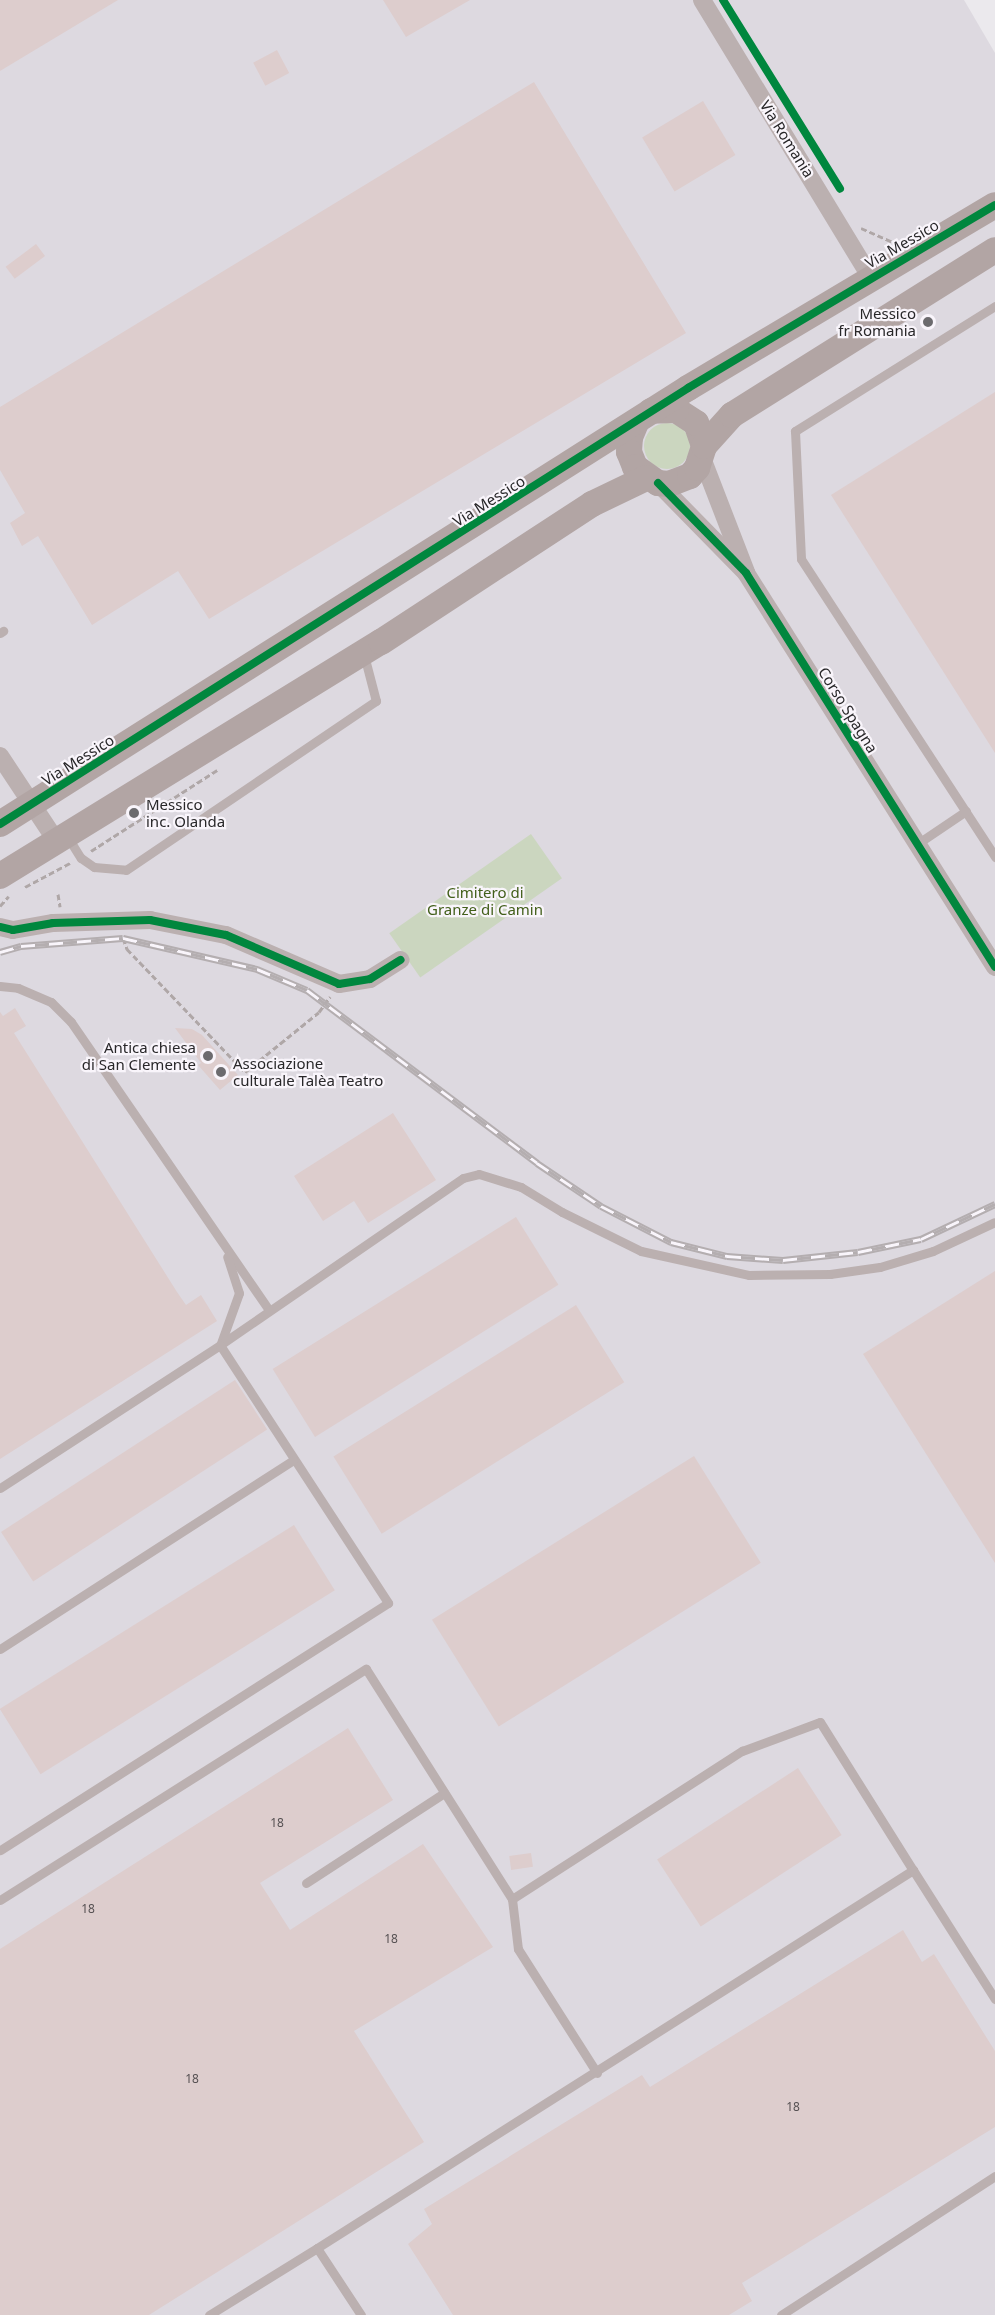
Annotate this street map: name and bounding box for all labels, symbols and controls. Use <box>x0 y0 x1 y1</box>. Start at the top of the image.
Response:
street label: Via Romania <box>756 97 818 181</box>
street label: Via Messico <box>862 216 942 272</box>
place label: Messico fr Romania <box>838 304 916 339</box>
marker: Messico fr Romania <box>921 315 935 329</box>
street label: Via Messico <box>450 472 528 530</box>
street label: Corso Spagna <box>814 664 882 756</box>
street label: Via Messico <box>39 731 117 789</box>
place label: Messico inc. Olanda <box>146 795 225 830</box>
marker: Messico inc. Olanda <box>127 806 141 820</box>
park label: Cimitero di Granze di Camin <box>427 883 543 918</box>
place label: Antica chiesa di San Clemente <box>82 1038 196 1073</box>
marker: Antica chiesa di San Clemente <box>201 1049 215 1063</box>
place label: Associazione culturale Talèa Teatro <box>233 1054 383 1089</box>
marker: Associazione culturale Talèa Teatro <box>214 1065 228 1079</box>
house number: 18 <box>270 1816 284 1830</box>
house number: 18 <box>81 1902 95 1916</box>
house number: 18 <box>384 1932 398 1946</box>
house number: 18 <box>185 2072 199 2086</box>
house number: 18 <box>786 2100 800 2114</box>

